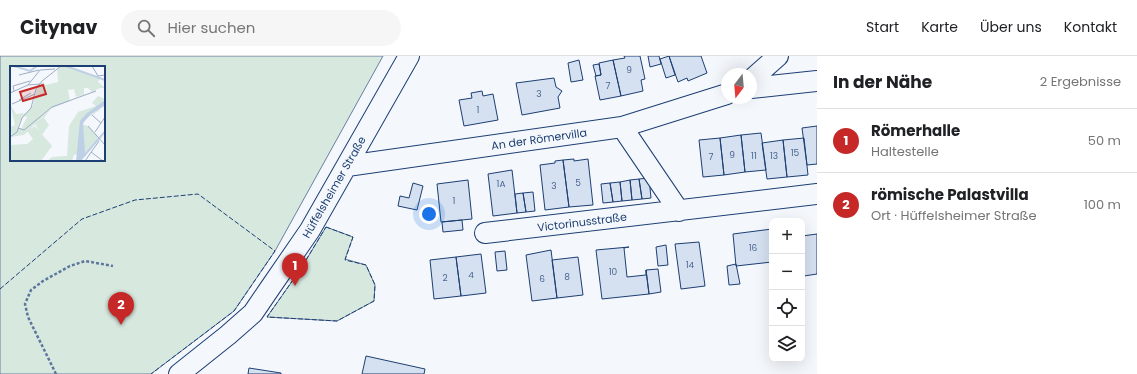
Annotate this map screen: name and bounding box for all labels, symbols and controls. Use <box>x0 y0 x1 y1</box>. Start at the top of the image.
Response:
search box <box>121 10 401 46</box>
text: Citynav <box>20 14 97 41</box>
icon: search <box>135 17 157 39</box>
text: Hier suchen <box>167 17 255 38</box>
text: Start <box>866 17 899 37</box>
text: Karte <box>921 17 958 37</box>
text: Über uns <box>980 17 1042 37</box>
text: Kontakt <box>1064 17 1117 37</box>
house number: 9 <box>626 64 632 76</box>
inset map <box>10 66 105 161</box>
north arrow <box>721 68 757 104</box>
text: In der Nähe <box>833 70 932 94</box>
text: 2 Ergebnisse <box>1040 72 1121 91</box>
house number: 7 <box>606 80 611 92</box>
house number: 3 <box>536 88 542 100</box>
house number: 1 <box>477 104 480 116</box>
text: Römerhalle <box>871 120 960 141</box>
street label: An der Römervilla <box>490 124 588 154</box>
text: 1 <box>844 131 848 150</box>
text: 50 m <box>1088 131 1121 150</box>
street label: Hüffelsheimer Straße <box>298 133 370 241</box>
text: Haltestelle <box>871 142 939 161</box>
house number: 15 <box>791 147 800 159</box>
house number: 9 <box>729 149 735 161</box>
house number: 11 <box>751 150 757 162</box>
house number: 13 <box>770 150 778 162</box>
house number: 7 <box>709 151 714 163</box>
house number: 5 <box>575 177 581 189</box>
house number: 1A <box>497 178 505 190</box>
house number: 3 <box>551 180 557 192</box>
text: römische Palastvilla <box>871 184 1029 205</box>
house number: 1 <box>453 195 456 207</box>
text: 2 <box>842 195 850 214</box>
text: 100 m <box>1084 195 1121 214</box>
your location <box>419 204 439 224</box>
text: Ort · Hüffelsheimer Straße <box>871 206 1037 225</box>
street label: Victorinusstraße <box>536 209 628 235</box>
map controls <box>769 218 805 362</box>
button: + <box>769 218 805 254</box>
house number: 16 <box>749 242 758 254</box>
pin: 1 <box>282 253 308 286</box>
button: − <box>769 254 805 290</box>
house number: 14 <box>686 259 695 271</box>
house number: 10 <box>609 266 618 278</box>
house number: 4 <box>468 269 474 281</box>
house number: 8 <box>564 271 570 283</box>
house number: 2 <box>442 272 448 284</box>
house number: 6 <box>539 273 545 285</box>
button: locate <box>769 290 805 326</box>
pin: 2 <box>108 292 134 325</box>
button: layers <box>769 326 805 362</box>

